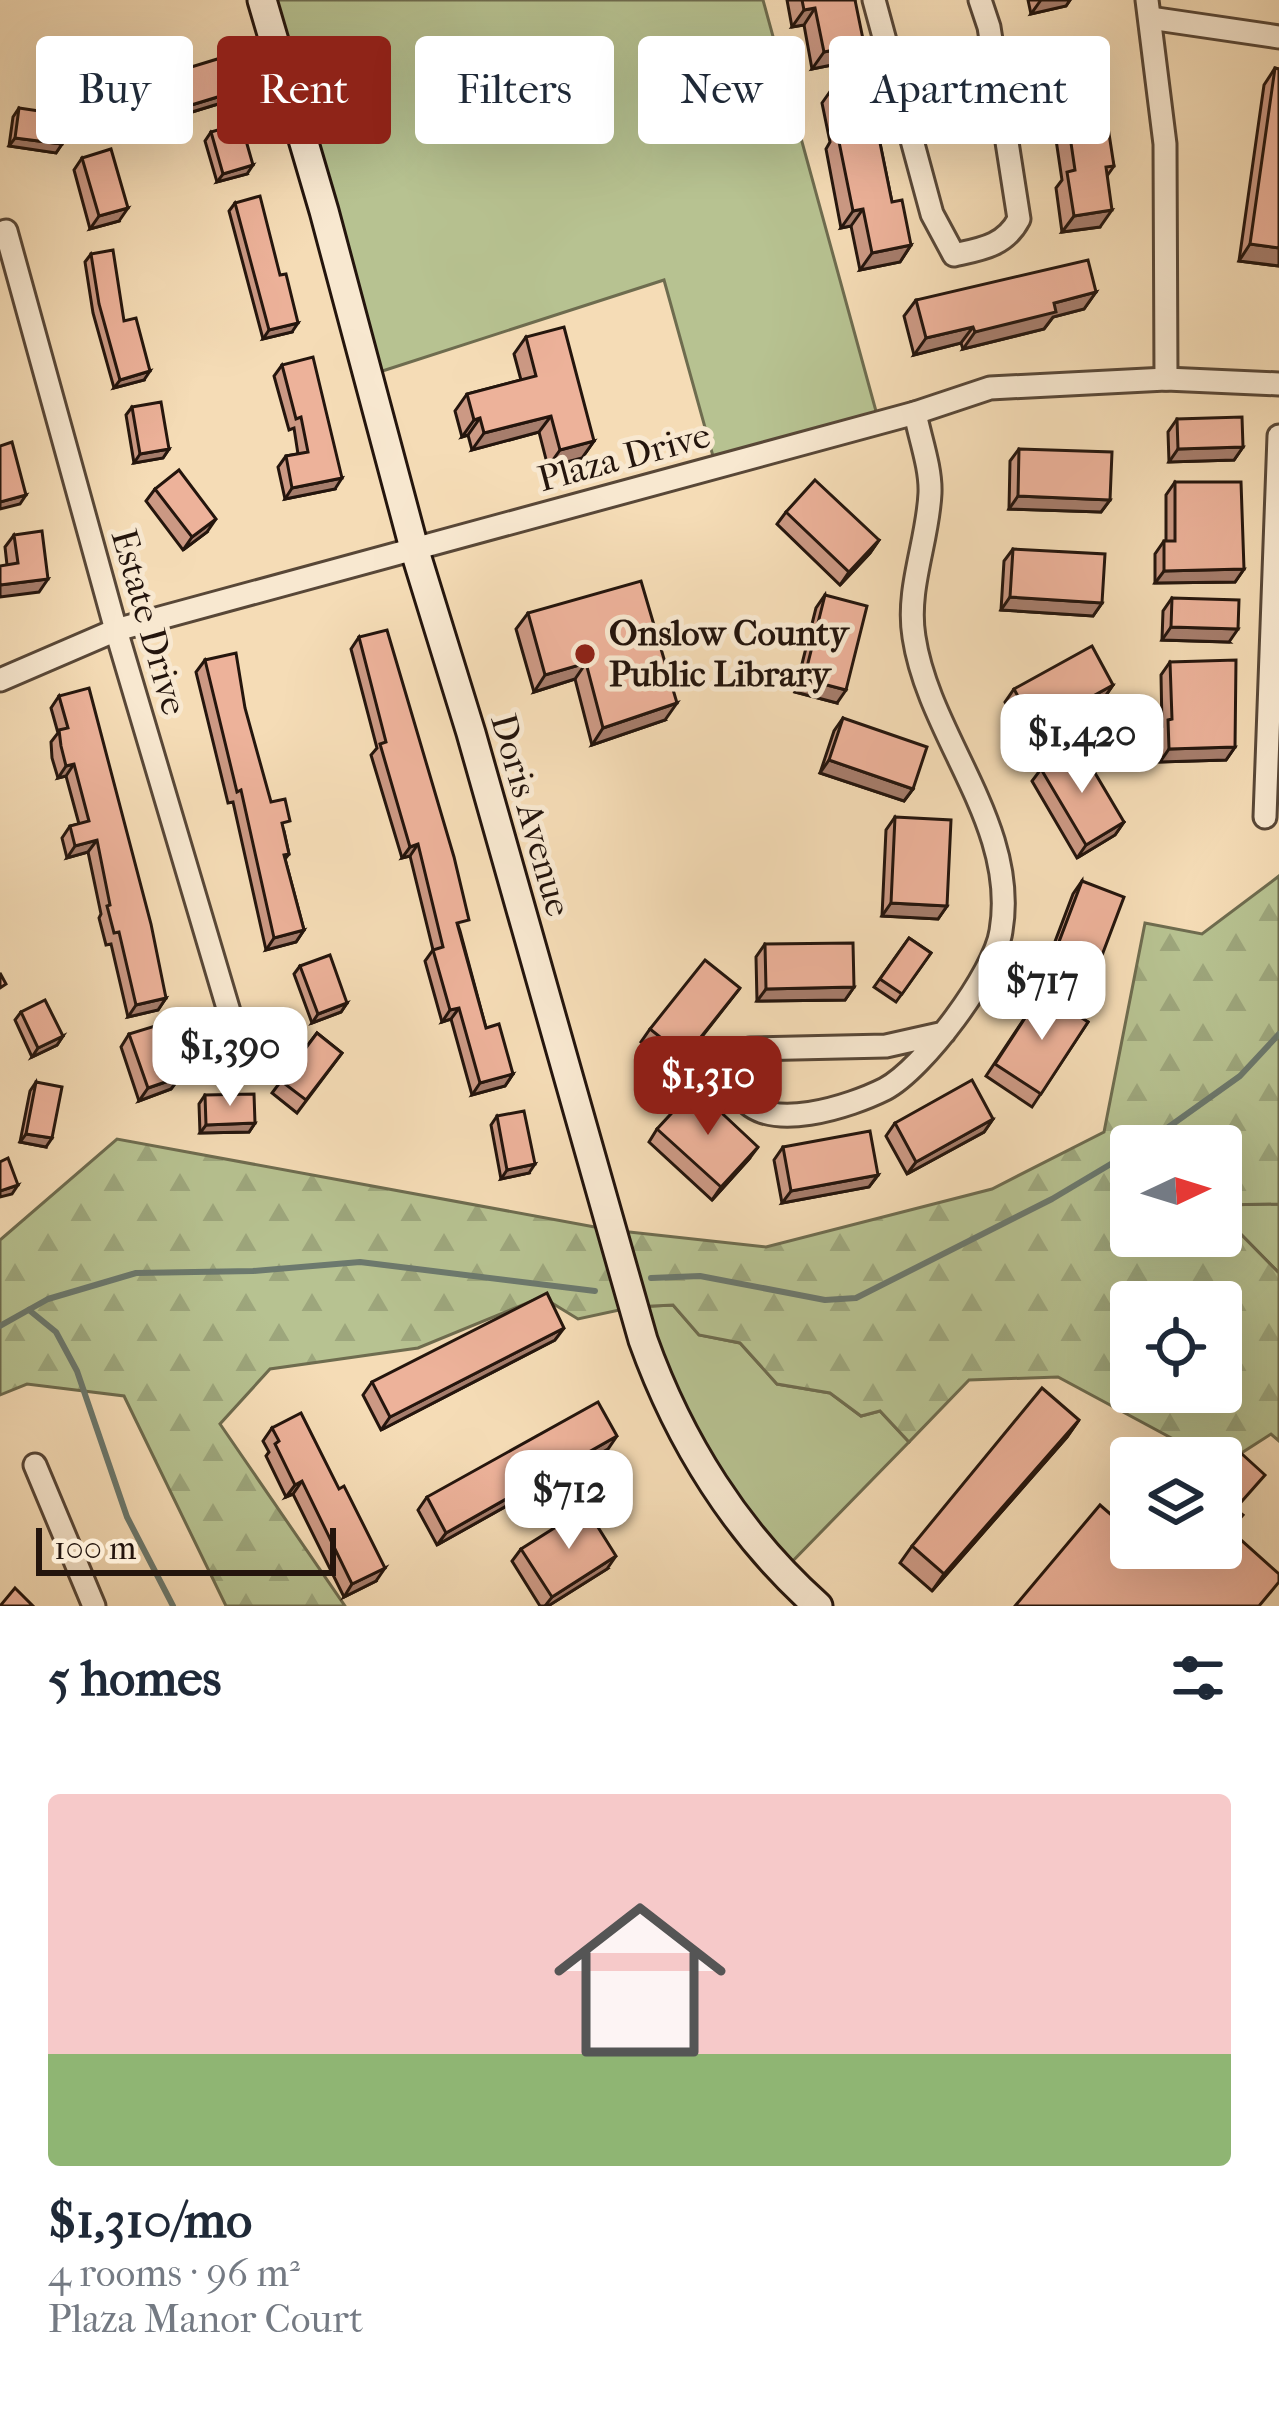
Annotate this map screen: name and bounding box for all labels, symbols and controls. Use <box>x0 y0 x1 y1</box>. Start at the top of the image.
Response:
chip: Buy <box>36 36 193 144</box>
chip: Rent <box>217 36 391 144</box>
chip: Filters <box>415 36 614 144</box>
chip: New <box>638 36 805 144</box>
chip: Apartment <box>829 36 1110 144</box>
street label: Plaza Drive <box>533 414 715 500</box>
street label: Estate Drive <box>102 524 196 720</box>
place label: Onslow County Public Library <box>609 612 850 695</box>
marker: Onslow County Public Library <box>572 641 598 667</box>
pin: $1,420 <box>984 694 1180 796</box>
street label: Doris Avenue <box>482 709 580 921</box>
text: $1,420 <box>1027 710 1137 756</box>
pin: $717 <box>971 941 1113 1043</box>
text: $717 <box>1005 957 1079 1003</box>
pin: $1,390 <box>132 1007 328 1109</box>
text: $1,390 <box>179 1023 281 1069</box>
pin: $1,310 <box>610 1036 806 1138</box>
text: $1,310 <box>661 1052 755 1098</box>
north arrow <box>1110 1125 1242 1257</box>
map controls <box>1110 1125 1242 1569</box>
button: locate <box>1110 1281 1242 1413</box>
button: layers <box>1110 1437 1242 1569</box>
pin: $712 <box>498 1450 640 1552</box>
text: $712 <box>532 1466 606 1512</box>
scale bar <box>36 1522 336 1575</box>
text: 100 m <box>54 1529 137 1568</box>
icon: filters <box>1165 1645 1231 1711</box>
text: 5 homes <box>48 1648 221 1708</box>
icon: home <box>532 1872 748 2088</box>
text: $1,310/mo <box>48 2190 252 2250</box>
text: 4 rooms · 96 m² <box>48 2250 300 2296</box>
text: Plaza Manor Court <box>48 2296 363 2342</box>

